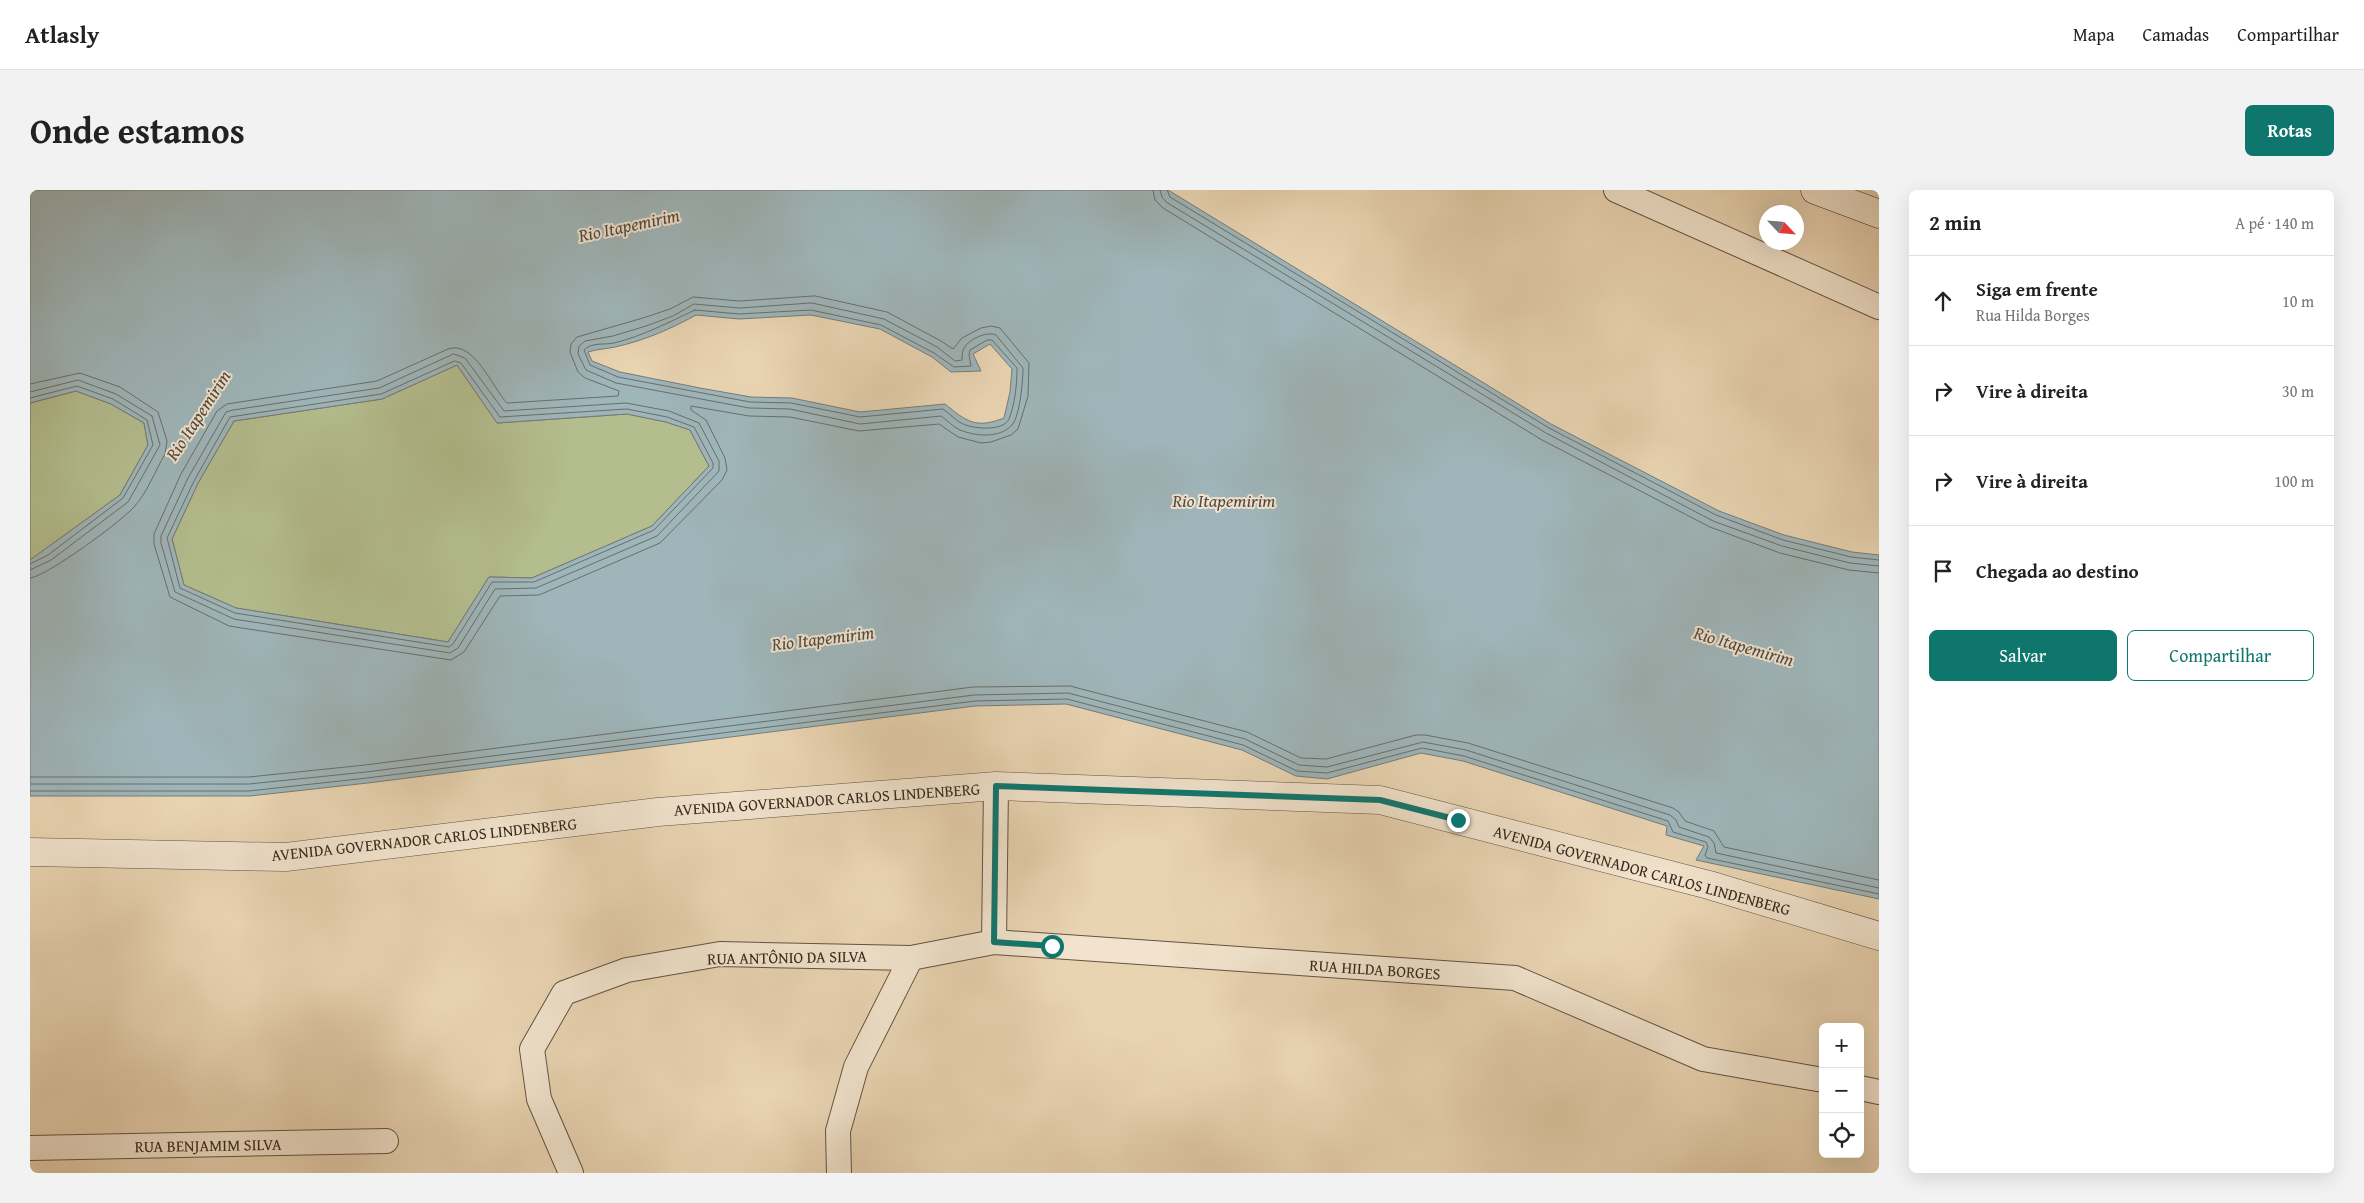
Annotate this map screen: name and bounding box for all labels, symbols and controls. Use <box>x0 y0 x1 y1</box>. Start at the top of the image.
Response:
text: Atlasly <box>25 17 99 52</box>
text: Mapa <box>2073 21 2114 48</box>
text: Camadas <box>2142 21 2209 48</box>
text: Compartilhar <box>2237 21 2339 48</box>
text: Onde estamos <box>30 105 245 156</box>
button: Rotas <box>2245 105 2334 156</box>
water label: Rio Itapemirim <box>575 201 682 249</box>
north arrow <box>1759 205 1804 250</box>
text: 2 min <box>1929 207 1981 238</box>
text: A pé · 140 m <box>2235 211 2314 235</box>
text: Siga em frente <box>1976 275 2098 303</box>
icon: ahead <box>1929 287 1957 315</box>
text: 10 m <box>2282 289 2314 313</box>
text: Rua Hilda Borges <box>1976 303 2090 327</box>
water label: Rio Itapemirim <box>158 364 237 466</box>
icon: right <box>1929 377 1957 405</box>
text: Vire à direita <box>1976 377 2088 405</box>
text: 30 m <box>2282 379 2314 403</box>
icon: right <box>1929 467 1957 495</box>
text: Vire à direita <box>1976 467 2088 495</box>
text: 100 m <box>2274 469 2314 493</box>
water label: Rio Itapemirim <box>1171 487 1276 514</box>
icon: arrive <box>1929 557 1957 585</box>
text: Chegada ao destino <box>1976 557 2139 585</box>
water label: Rio Itapemirim <box>769 618 876 658</box>
water label: Rio Itapemirim <box>1690 619 1797 673</box>
button: Salvar <box>1929 630 2117 681</box>
button: Compartilhar <box>2127 630 2314 681</box>
street label: AVENIDA GOVERNADOR CARLOS LINDENBERG <box>673 776 982 822</box>
route end <box>1447 809 1470 832</box>
street label: AVENIDA GOVERNADOR CARLOS LINDENBERG <box>270 811 578 867</box>
street label: AVENIDA GOVERNADOR CARLOS LINDENBERG <box>1491 819 1794 921</box>
route start <box>1041 935 1064 958</box>
street label: RUA ANTÔNIO DA SILVA <box>707 944 867 970</box>
street label: RUA HILDA BORGES <box>1309 952 1442 986</box>
map controls <box>1819 1023 1864 1158</box>
button: + <box>1819 1023 1864 1068</box>
button: − <box>1819 1068 1864 1113</box>
button: locate <box>1819 1113 1864 1158</box>
street label: RUA BENJAMIM SILVA <box>134 1132 282 1158</box>

